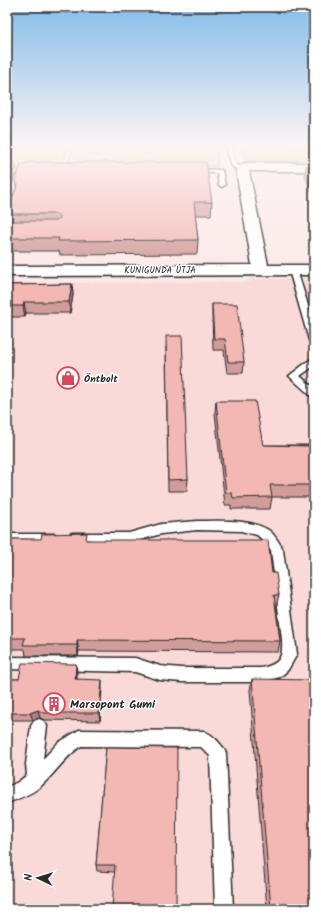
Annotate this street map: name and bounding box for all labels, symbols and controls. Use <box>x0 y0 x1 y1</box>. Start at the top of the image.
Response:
street label: KUNIGUNDA ÚTJA <box>124 263 196 278</box>
shop icon: Öntbolt <box>55 365 81 391</box>
place label: Öntbolt <box>84 371 118 387</box>
building icon: Marsopont Gumi <box>41 691 67 717</box>
place label: Marsopont Gumi <box>70 695 156 714</box>
north arrow <box>18 858 58 898</box>
text: N <box>20 873 38 881</box>

